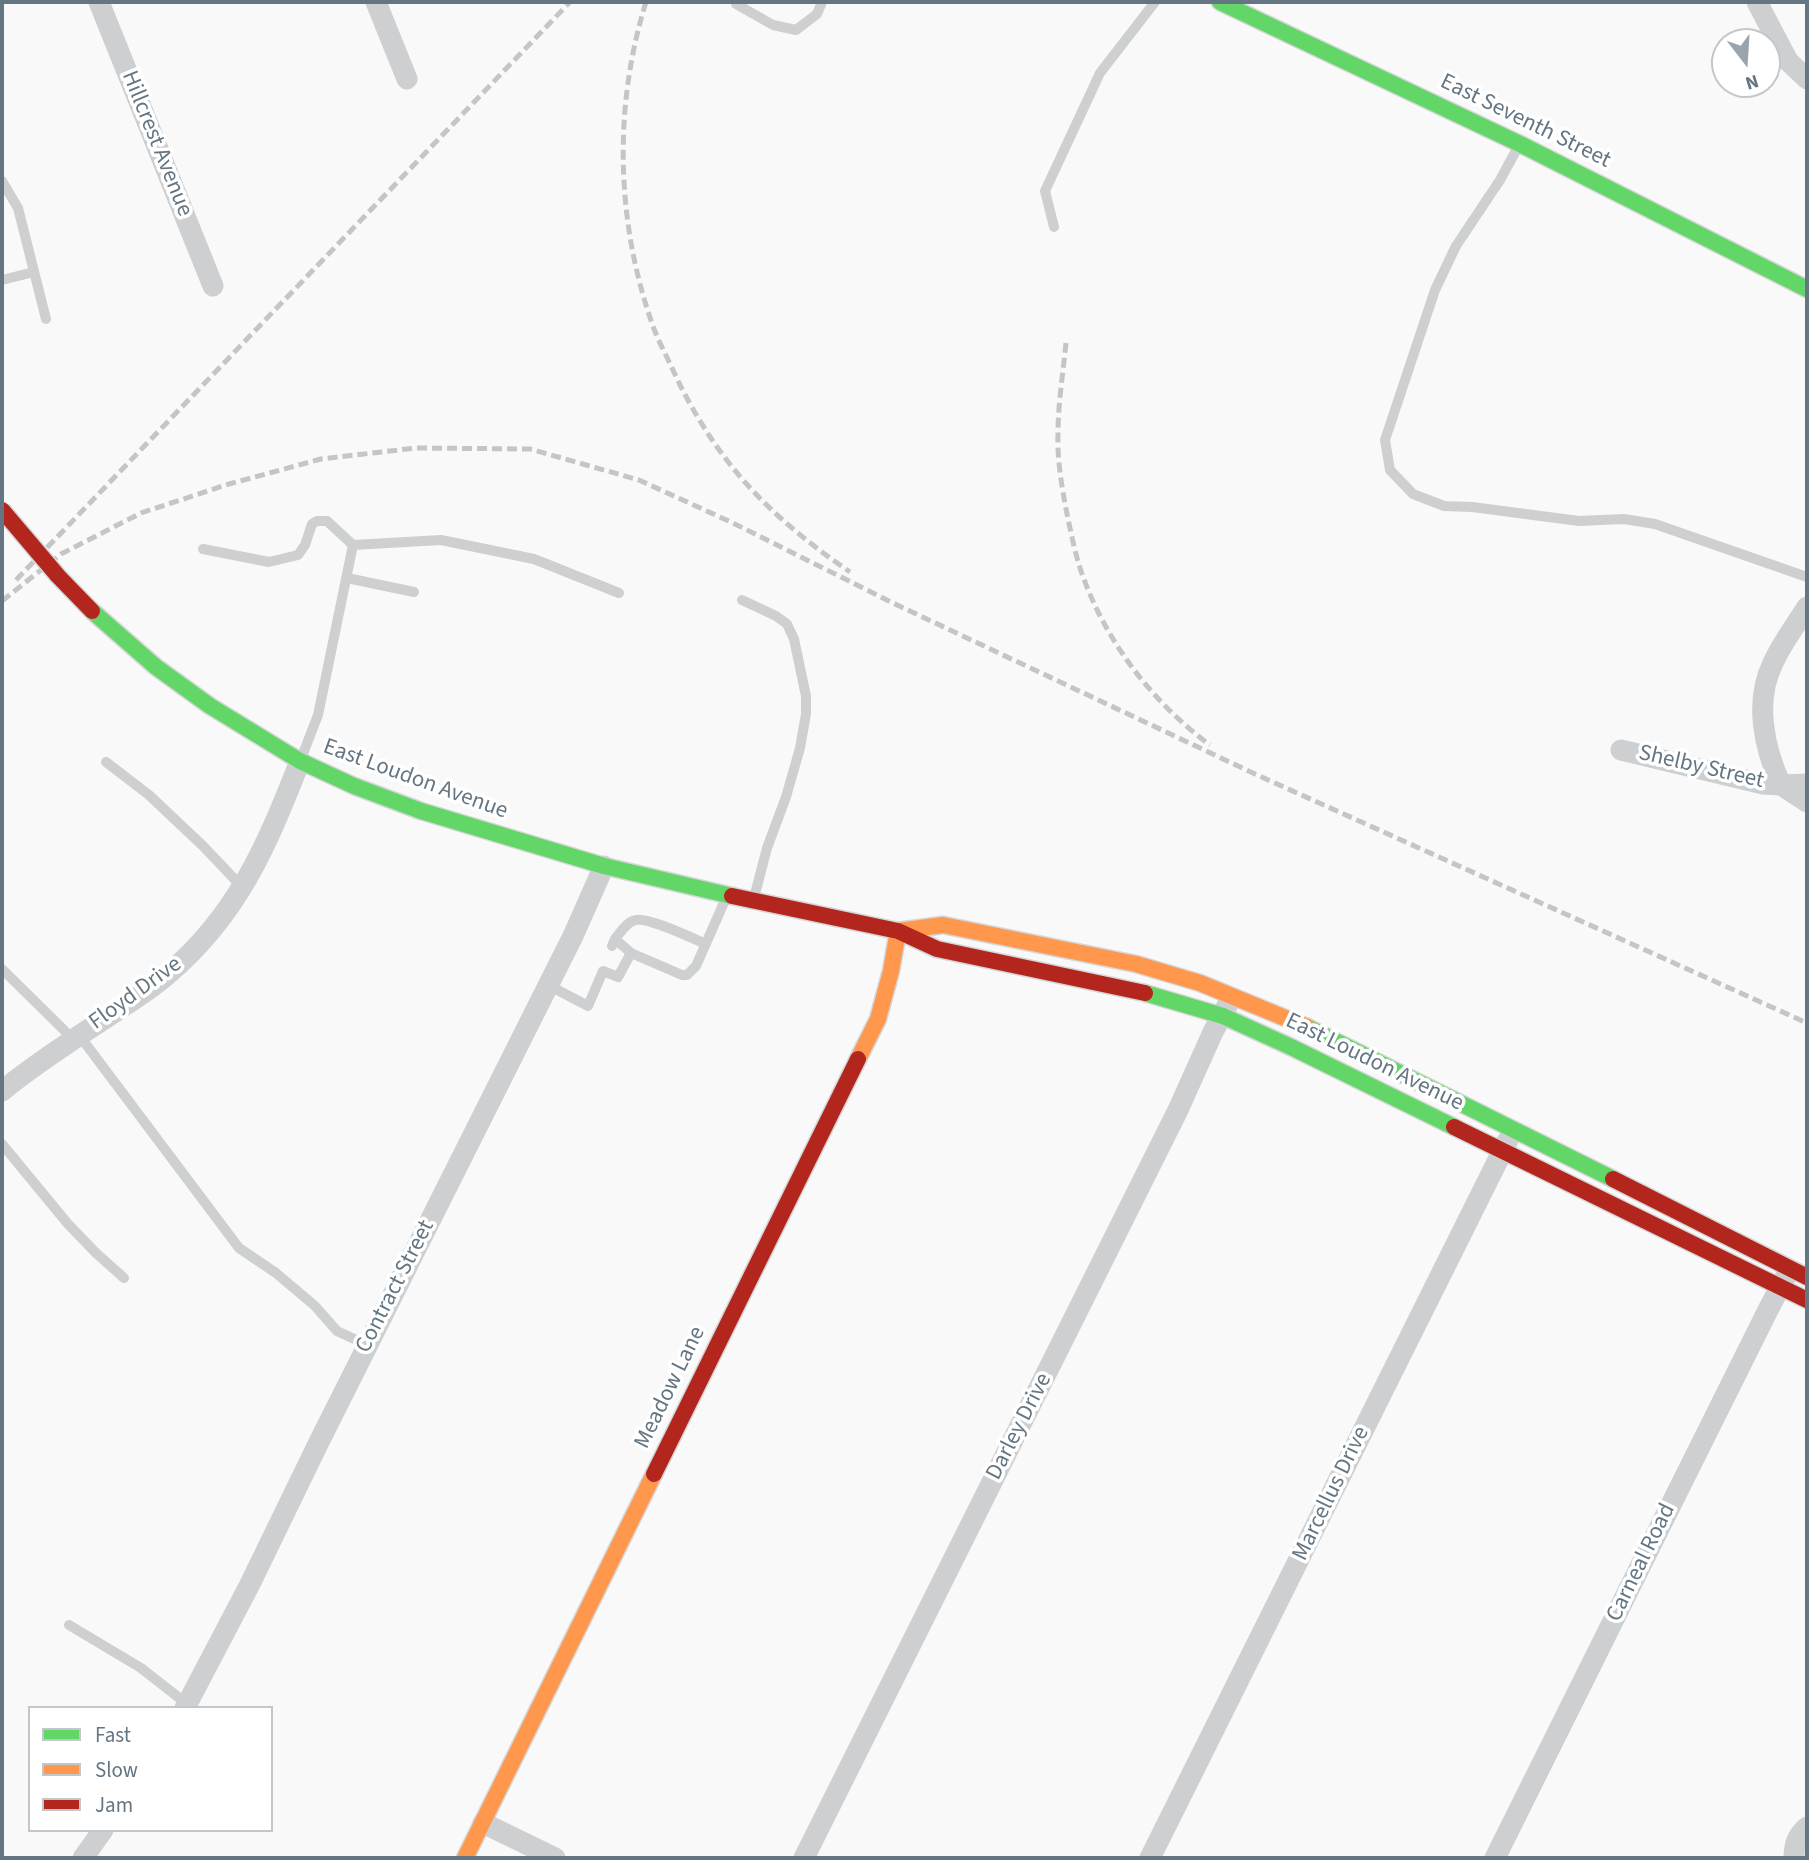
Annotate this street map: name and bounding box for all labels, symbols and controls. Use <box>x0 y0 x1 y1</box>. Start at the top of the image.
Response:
north arrow <box>1711 28 1781 98</box>
street label: Hillcrest Avenue <box>114 67 198 221</box>
text: N <box>1742 67 1762 96</box>
street label: East Seventh Street <box>1435 69 1615 175</box>
street label: East Loudon Avenue <box>319 734 511 826</box>
street label: Shelby Street <box>1636 740 1766 796</box>
street label: Floyd Drive <box>84 951 188 1037</box>
street label: East Loudon Avenue <box>1281 1008 1467 1118</box>
street label: Contract Street <box>351 1216 441 1358</box>
street label: Meadow Lane <box>630 1322 712 1454</box>
street label: Darley Drive <box>981 1369 1059 1485</box>
street label: Marcellus Drive <box>1288 1422 1376 1566</box>
street label: Carneal Road <box>1602 1500 1682 1626</box>
legend <box>28 1706 273 1832</box>
text: Fast <box>95 1720 131 1750</box>
text: Slow <box>95 1755 138 1785</box>
text: Jam <box>95 1790 133 1820</box>

